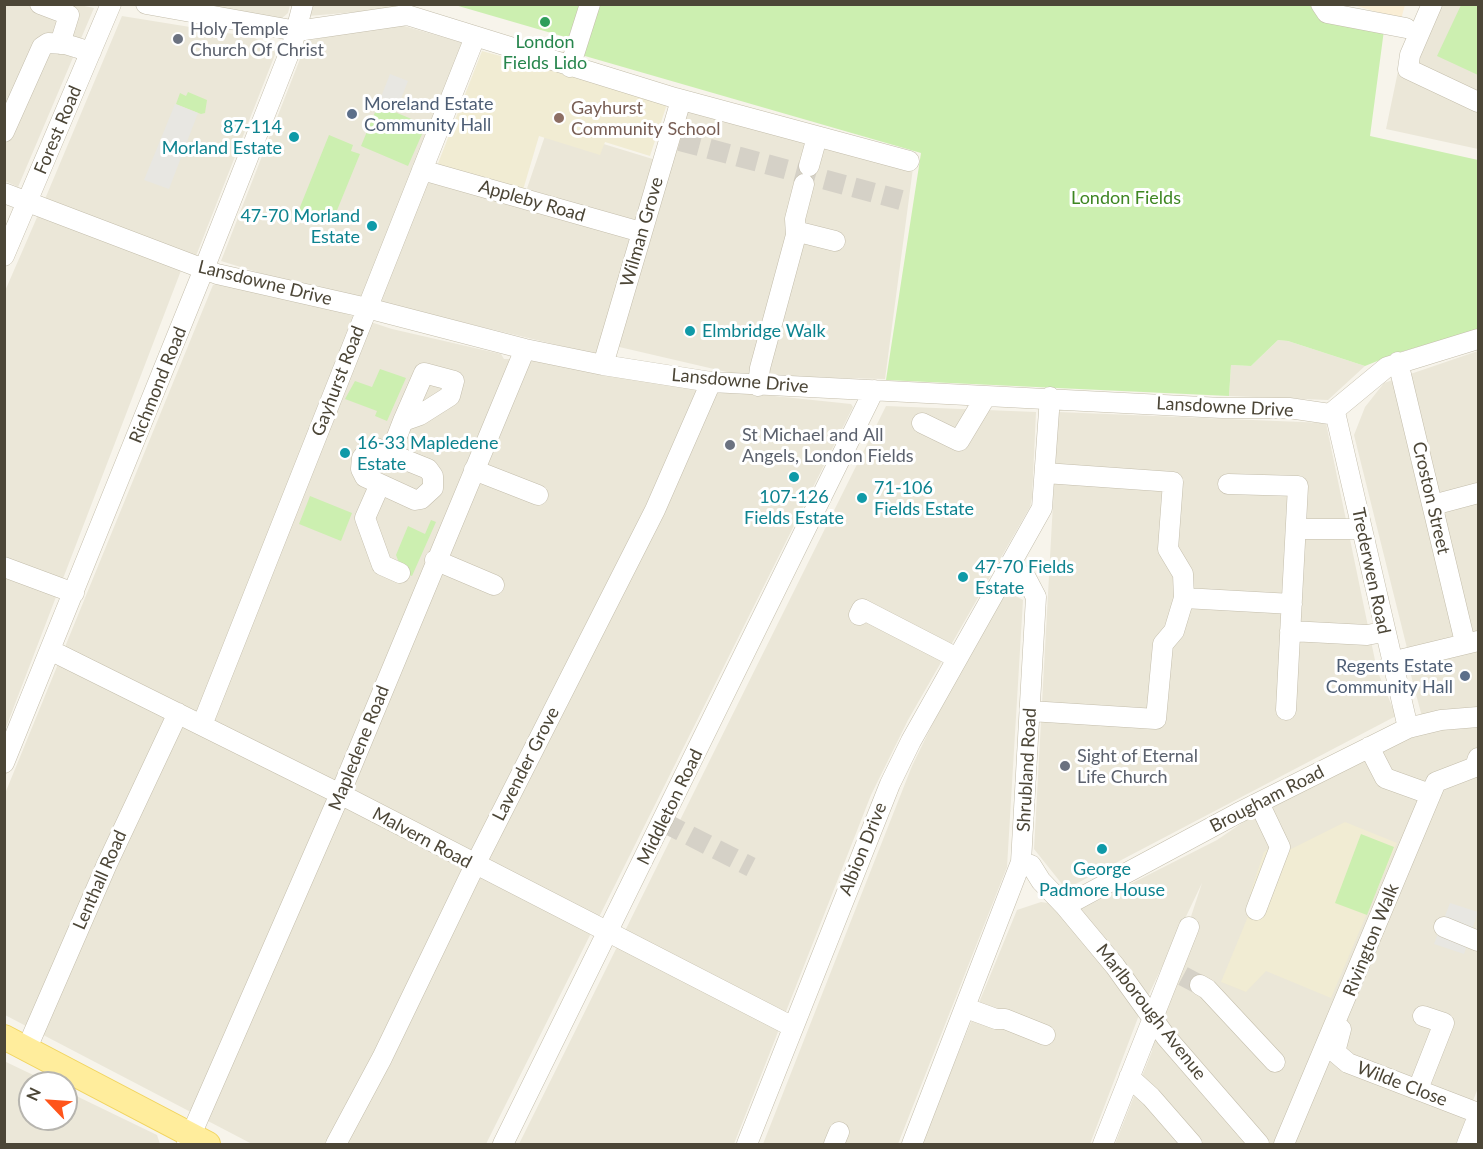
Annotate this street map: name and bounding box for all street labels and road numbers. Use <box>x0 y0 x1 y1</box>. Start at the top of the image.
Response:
street label: Forest Road <box>30 82 86 178</box>
street label: Appleby Road <box>476 175 588 227</box>
street label: Wilman Grove <box>616 175 668 289</box>
street label: Lansdowne Drive <box>196 256 334 310</box>
street label: Gayhurst Road <box>307 323 369 439</box>
street label: Richmond Road <box>125 324 191 446</box>
street label: Lansdowne Drive <box>671 364 809 398</box>
street label: Lansdowne Drive <box>1156 393 1294 421</box>
street label: Croston Street <box>1408 440 1454 556</box>
street label: Trederwen Road <box>1347 506 1395 636</box>
street label: Mapledene Road <box>324 682 394 814</box>
street label: Lavender Grove <box>488 703 564 825</box>
street label: Shrubland Road <box>1013 707 1041 833</box>
street label: Middleton Road <box>633 746 707 868</box>
street label: Brougham Road <box>1206 761 1328 837</box>
street label: Albion Drive <box>835 799 891 899</box>
street label: Malvern Road <box>369 803 475 873</box>
street label: Lenthall Road <box>68 827 132 933</box>
street label: Rivington Walk <box>1339 880 1403 1000</box>
street label: Marlborough Avenue <box>1091 940 1211 1084</box>
street label: Wilde Close <box>1354 1057 1450 1111</box>

